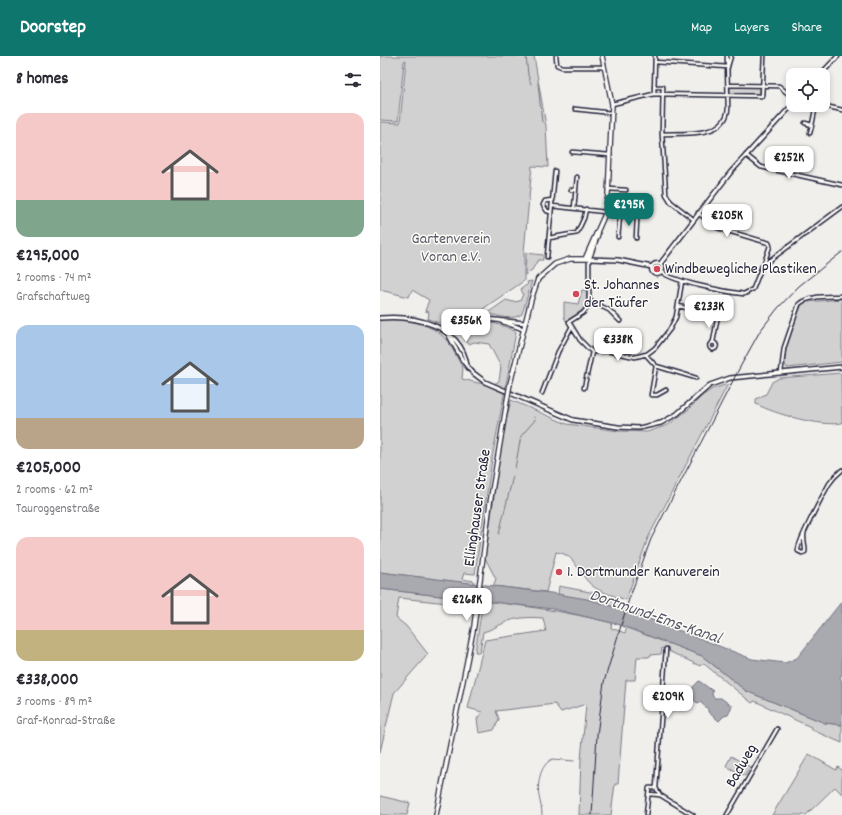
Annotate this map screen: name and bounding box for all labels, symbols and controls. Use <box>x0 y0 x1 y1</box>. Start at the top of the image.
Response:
text: Doorstep <box>20 15 86 42</box>
text: Map <box>691 18 712 38</box>
text: Layers <box>734 18 769 38</box>
text: Share <box>791 18 822 38</box>
text: 8 homes <box>16 68 68 92</box>
map controls <box>786 68 830 112</box>
button: locate <box>786 68 830 112</box>
icon: filters <box>342 69 364 91</box>
icon: home <box>154 139 226 211</box>
pin: €252K <box>761 146 817 180</box>
text: €252K <box>774 149 804 168</box>
pin: €295K <box>601 193 657 227</box>
text: €295K <box>614 196 644 215</box>
pin: €205K <box>699 204 755 238</box>
text: €205K <box>711 207 743 226</box>
park label: Gartenverein Voran e.V. <box>412 228 490 269</box>
text: €295,000 <box>16 245 80 269</box>
place label: Windbewegliche Plastiken <box>665 258 817 281</box>
marker: Windbewegliche Plastiken <box>652 264 662 274</box>
text: 2 rooms · 74 m² <box>16 269 91 288</box>
place label: St. Johannes der Täufer <box>584 274 660 315</box>
text: Grafschaftweg <box>16 288 90 307</box>
marker: St. Johannes der Täufer <box>571 289 581 299</box>
pin: €233K <box>681 295 737 329</box>
text: €233K <box>694 298 724 317</box>
pin: €356K <box>438 309 494 343</box>
text: €356K <box>450 312 482 331</box>
pin: €338K <box>590 328 646 362</box>
text: €338K <box>603 331 633 350</box>
icon: home <box>154 351 226 423</box>
street label: Ellinghauser Straße <box>458 448 498 568</box>
text: €205,000 <box>16 457 81 481</box>
text: 2 rooms · 62 m² <box>16 481 93 500</box>
text: Tauroggenstraße <box>16 500 100 519</box>
place label: 1. Dortmunder Kanuverein <box>567 561 720 584</box>
icon: home <box>154 563 226 635</box>
marker: 1. Dortmunder Kanuverein <box>554 567 564 577</box>
water label: Dortmund-Ems-Kanal <box>586 584 726 652</box>
pin: €268K <box>439 588 495 622</box>
text: €268K <box>452 591 482 610</box>
text: €338,000 <box>16 669 78 693</box>
pin: €209K <box>640 685 696 719</box>
text: €209K <box>652 688 684 707</box>
text: 3 rooms · 89 m² <box>16 693 92 712</box>
text: Graf-Konrad-Straße <box>16 712 115 731</box>
street label: Badweg <box>720 740 764 792</box>

